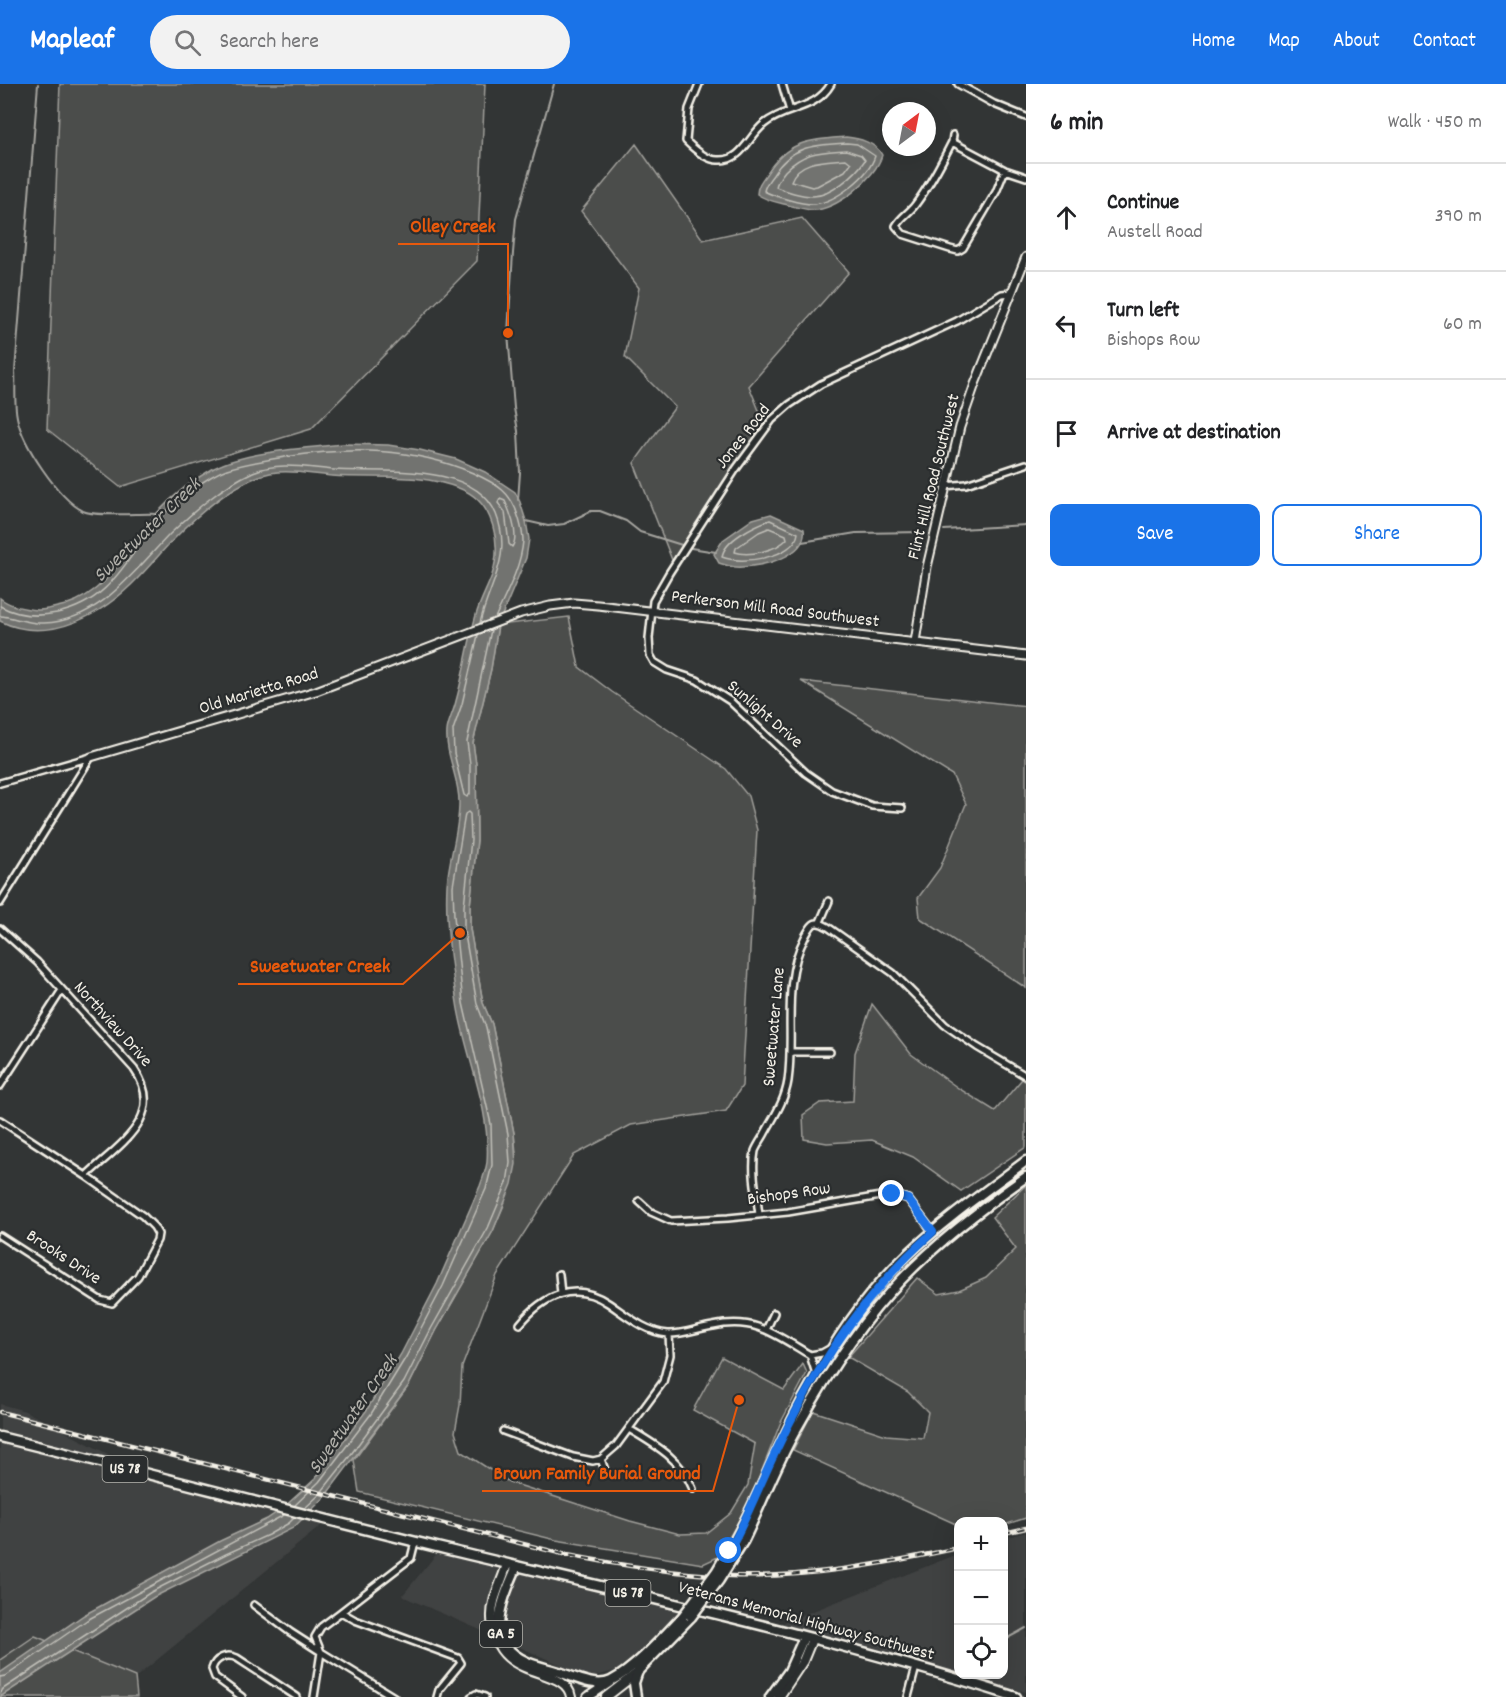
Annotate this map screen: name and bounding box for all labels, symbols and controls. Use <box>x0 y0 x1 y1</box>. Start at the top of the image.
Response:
search box <box>150 15 570 69</box>
text: Mapleaf <box>30 22 114 62</box>
icon: search <box>171 26 204 59</box>
text: Search here <box>219 27 319 58</box>
text: Home <box>1191 27 1235 57</box>
text: Map <box>1268 27 1300 57</box>
text: About <box>1333 27 1380 57</box>
text: Contact <box>1413 27 1476 57</box>
north arrow <box>882 102 936 156</box>
text: 6 min <box>1050 105 1103 142</box>
text: Walk · 450 m <box>1388 109 1482 137</box>
text: Continue <box>1107 188 1179 219</box>
icon: ahead <box>1050 201 1083 234</box>
text: 390 m <box>1435 203 1482 231</box>
callout: Olley Creek <box>398 206 508 244</box>
text: Olley Creek <box>410 214 496 242</box>
text: Austell Road <box>1107 219 1203 247</box>
text: Turn left <box>1107 296 1179 327</box>
icon: left <box>1050 309 1083 342</box>
text: 60 m <box>1443 311 1482 339</box>
text: Bishops Row <box>1107 327 1200 355</box>
street label: Flint Hill Road Southwest <box>902 391 968 562</box>
street label: Jones Road <box>711 399 777 475</box>
icon: arrive <box>1050 417 1083 450</box>
text: Arrive at destination <box>1107 418 1281 449</box>
water label: Sweetwater Creek <box>88 471 209 590</box>
button: Save <box>1050 504 1260 566</box>
button: Share <box>1272 504 1482 566</box>
street label: Perkerson Mill Road Southwest <box>670 585 881 635</box>
street label: Old Marietta Road <box>196 662 322 722</box>
street label: Sunlight Drive <box>721 675 807 755</box>
callout: Sweetwater Creek <box>238 946 403 984</box>
text: Sweetwater Creek <box>250 954 390 982</box>
street label: Sweetwater Lane <box>757 966 793 1088</box>
street label: Northview Drive <box>67 977 157 1073</box>
street label: Bishops Row <box>746 1177 832 1213</box>
route end <box>878 1180 904 1206</box>
street label: Brooks Drive <box>21 1224 106 1292</box>
water label: Sweetwater Creek <box>302 1348 407 1480</box>
callout: Brown Family Burial Ground <box>482 1453 713 1491</box>
road number: US 78 <box>102 1456 148 1482</box>
text: Brown Family Burial Ground <box>493 1461 701 1489</box>
map controls <box>954 1517 1008 1679</box>
button: + <box>954 1517 1008 1571</box>
route start <box>715 1537 741 1563</box>
button: − <box>954 1571 1008 1625</box>
street label: Veterans Memorial Highway Southwest <box>675 1576 937 1668</box>
road number: US 78 <box>606 1580 650 1606</box>
road number: GA 5 <box>480 1621 522 1647</box>
button: locate <box>954 1625 1008 1679</box>

